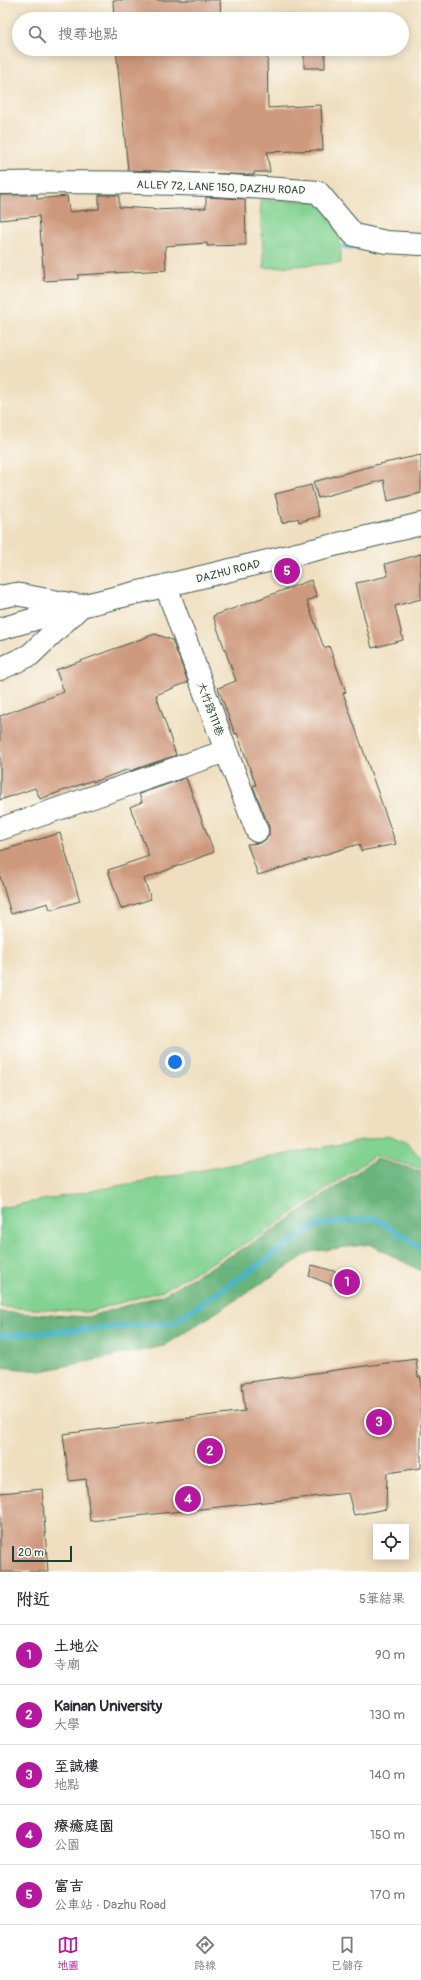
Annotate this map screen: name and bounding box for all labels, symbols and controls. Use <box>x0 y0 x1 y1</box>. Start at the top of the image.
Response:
search box <box>12 12 409 56</box>
icon: search <box>26 23 48 45</box>
text: 搜尋地點 <box>58 25 118 44</box>
street label: ALLEY 72, LANE 150, DAZHU ROAD <box>137 178 306 197</box>
pin: 5 <box>274 556 300 586</box>
street label: DAZHU ROAD <box>195 557 262 586</box>
street label: 大竹路111巷 <box>195 680 226 738</box>
your location <box>165 1052 185 1072</box>
pin: 1 <box>334 1267 360 1297</box>
pin: 3 <box>366 1407 392 1437</box>
pin: 2 <box>197 1436 223 1466</box>
pin: 4 <box>175 1484 201 1514</box>
map controls <box>373 1524 409 1560</box>
button: locate <box>373 1524 409 1560</box>
scale bar <box>12 1544 72 1563</box>
text: 20 m <box>18 1546 44 1559</box>
text: 附近 <box>16 1589 50 1610</box>
text: 5筆結果 <box>359 1591 405 1607</box>
text: 土地公 <box>54 1637 99 1656</box>
text: 1 <box>26 1647 32 1663</box>
text: 90 m <box>375 1647 405 1663</box>
text: 寺廟 <box>54 1657 80 1673</box>
text: Kainan University <box>54 1697 162 1716</box>
text: 2 <box>25 1707 33 1723</box>
text: 130 m <box>369 1707 405 1723</box>
text: 大學 <box>54 1717 80 1733</box>
text: 至誠樓 <box>54 1757 99 1776</box>
text: 3 <box>25 1767 33 1783</box>
text: 140 m <box>369 1767 405 1783</box>
text: 地點 <box>54 1777 80 1793</box>
text: 療癒庭園 <box>54 1817 114 1836</box>
text: 4 <box>25 1827 33 1843</box>
text: 150 m <box>370 1827 405 1843</box>
text: 公園 <box>54 1837 80 1853</box>
text: 富吉 <box>54 1877 84 1896</box>
text: 5 <box>25 1887 33 1903</box>
text: 170 m <box>370 1887 405 1903</box>
text: 公車站 · Dazhu Road <box>54 1897 166 1913</box>
tab: 地圖 <box>57 1934 79 1972</box>
tab: 路線 <box>194 1934 216 1972</box>
tab: 已儲存 <box>331 1934 364 1972</box>

